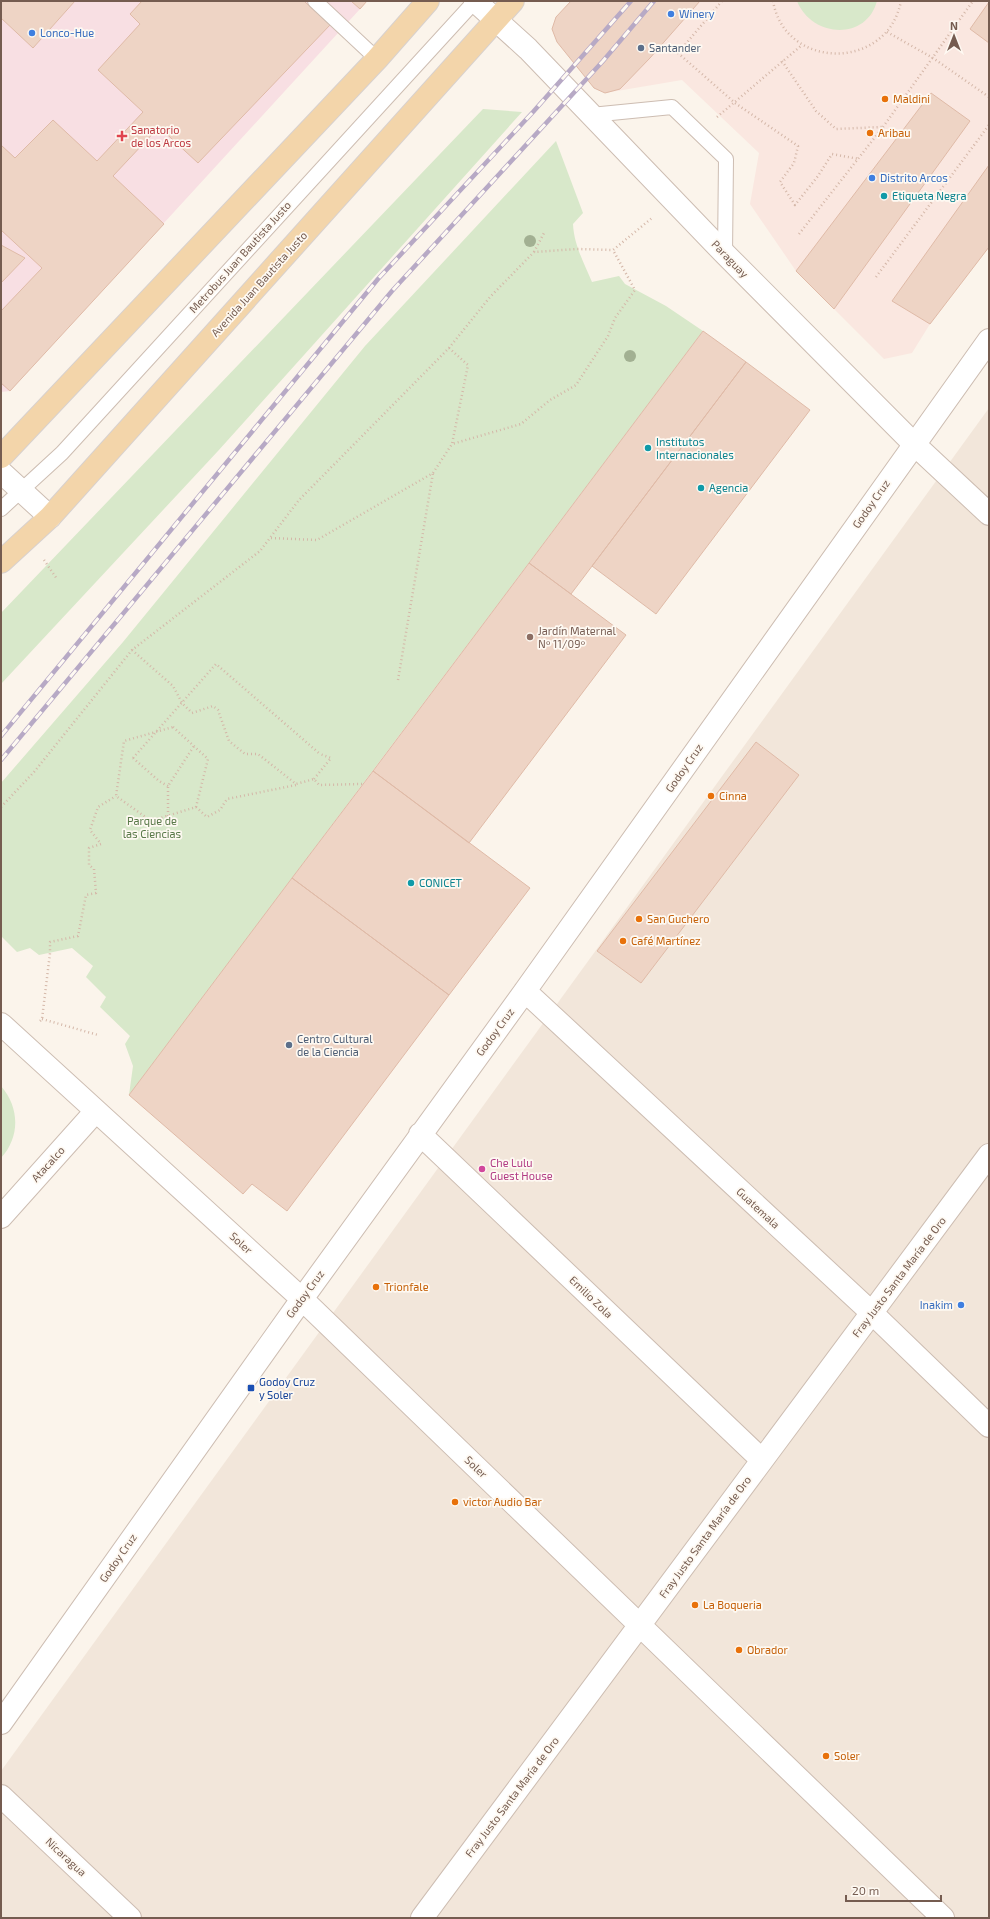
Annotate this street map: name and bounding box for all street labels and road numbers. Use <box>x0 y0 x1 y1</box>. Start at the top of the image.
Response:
street label: Metrobus Juan Bautista Justo <box>186 198 293 315</box>
street label: Avenida Juan Bautista Justo <box>208 228 309 339</box>
street label: Paraguay <box>709 237 752 280</box>
street label: Godoy Cruz <box>849 477 892 530</box>
street label: Godoy Cruz <box>662 741 705 794</box>
street label: Godoy Cruz <box>473 1005 517 1058</box>
street label: Atacalco <box>28 1143 67 1184</box>
street label: Guatemala <box>734 1184 783 1231</box>
street label: Fray Justo Santa María de Oro <box>849 1214 948 1340</box>
street label: Soler <box>227 1229 256 1257</box>
street label: Godoy Cruz <box>283 1267 327 1320</box>
street label: Emilio Zola <box>567 1273 616 1320</box>
street label: Soler <box>462 1453 491 1481</box>
street label: Fray Justo Santa María de Oro <box>656 1473 753 1600</box>
street label: Godoy Cruz <box>96 1531 139 1584</box>
street label: Fray Justo Santa María de Oro <box>462 1734 561 1860</box>
street label: Nicaragua <box>43 1835 89 1879</box>

